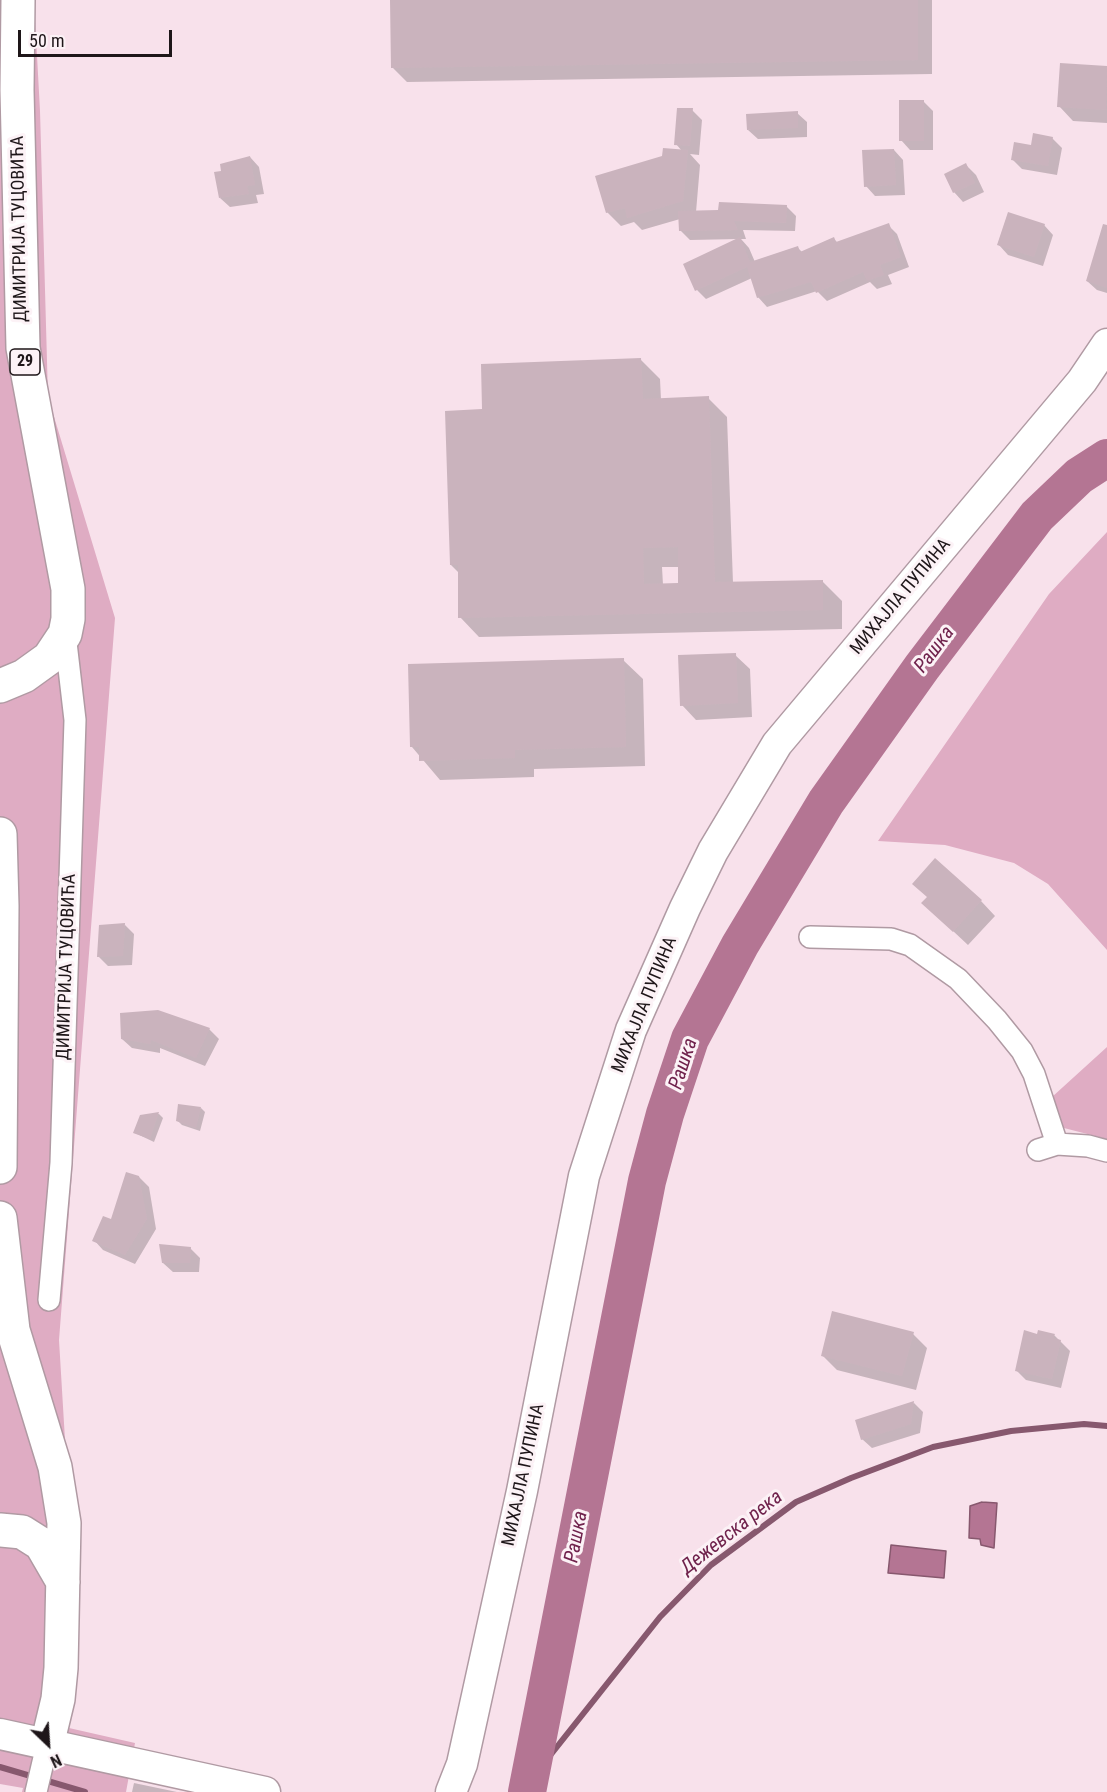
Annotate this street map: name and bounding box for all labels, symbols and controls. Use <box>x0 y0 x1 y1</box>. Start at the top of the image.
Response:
scale bar <box>21 18 176 56</box>
text: 50 m <box>29 30 64 51</box>
street label: ДИМИТРИЈА ТУЦОВИЋА <box>8 136 32 322</box>
road number: 29 <box>10 349 40 375</box>
street label: МИХАЈЛА ПУПИНА <box>846 535 956 659</box>
water label: Рашка <box>910 622 960 678</box>
street label: ДИМИТРИЈА ТУЦОВИЋА <box>53 873 81 1061</box>
street label: МИХАЈЛА ПУПИНА <box>608 934 682 1076</box>
water label: Рашка <box>665 1035 703 1093</box>
street label: МИХАЈЛА ПУПИНА <box>498 1402 550 1548</box>
water label: Дежевска река <box>676 1486 788 1580</box>
water label: Рашка <box>560 1509 594 1565</box>
north arrow <box>18 1714 78 1774</box>
text: N <box>47 1750 64 1771</box>

